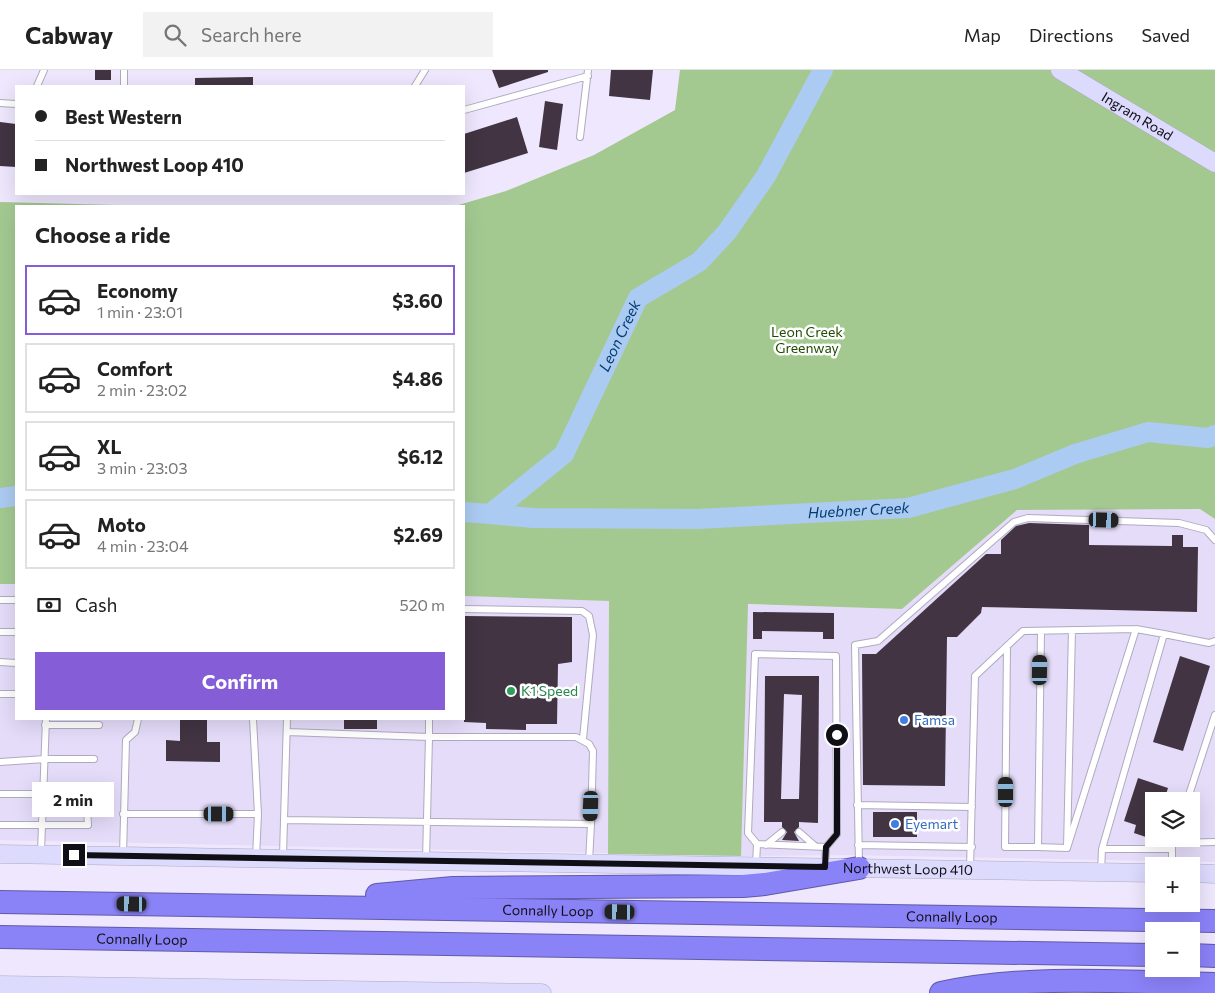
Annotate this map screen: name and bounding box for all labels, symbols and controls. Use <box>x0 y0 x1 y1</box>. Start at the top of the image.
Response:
search box <box>143 12 493 57</box>
text: Cabway <box>25 20 113 49</box>
icon: search <box>161 21 189 49</box>
text: Search here <box>201 23 302 46</box>
text: Map <box>964 24 1001 46</box>
text: Directions <box>1029 24 1113 46</box>
text: Saved <box>1141 24 1190 46</box>
street label: Ingram Road <box>1099 88 1176 144</box>
text: Best Western <box>65 105 182 128</box>
text: Northwest Loop 410 <box>65 153 244 176</box>
text: Choose a ride <box>35 221 170 248</box>
icon: car <box>37 278 82 323</box>
text: Economy <box>97 279 178 302</box>
text: $3.60 <box>392 289 443 312</box>
water label: Leon Creek <box>594 296 644 374</box>
text: 1 min · 23:01 <box>97 302 183 321</box>
park label: Leon Creek Greenway <box>771 323 843 356</box>
icon: car <box>37 356 82 401</box>
text: Comfort <box>97 357 173 380</box>
text: $4.86 <box>392 367 443 390</box>
text: 2 min · 23:02 <box>97 380 187 399</box>
icon: car <box>37 434 82 479</box>
text: XL <box>97 435 122 458</box>
text: $6.12 <box>398 445 443 468</box>
text: 3 min · 23:03 <box>97 458 188 477</box>
water label: Huebner Creek <box>807 498 911 521</box>
icon: car <box>37 512 82 557</box>
car <box>1088 512 1119 528</box>
text: Moto <box>97 513 146 536</box>
text: $2.69 <box>393 523 443 546</box>
text: 4 min · 23:04 <box>97 536 189 555</box>
icon: cash <box>35 591 63 619</box>
text: Cash <box>75 593 117 616</box>
text: 520 m <box>400 595 445 614</box>
button: Confirm <box>35 652 445 710</box>
car <box>1032 655 1047 685</box>
place label: K1 Speed <box>521 682 578 699</box>
marker: K1 Speed <box>505 685 517 697</box>
place label: Famsa <box>914 711 955 728</box>
marker: Famsa <box>898 714 910 726</box>
route start <box>826 724 848 746</box>
car <box>998 777 1013 807</box>
callout: 2 min <box>33 782 115 818</box>
text: 2 min <box>53 790 93 809</box>
car <box>582 791 599 821</box>
map controls <box>1145 792 1200 977</box>
button: layers <box>1145 792 1200 847</box>
car <box>204 807 234 822</box>
place label: Eyemart <box>905 815 959 832</box>
marker: Eyemart <box>889 818 901 830</box>
route end <box>63 844 85 866</box>
button: + <box>1145 857 1200 912</box>
street label: Northwest Loop 410 <box>843 859 973 878</box>
car <box>116 896 147 912</box>
street label: Connally Loop <box>502 901 594 919</box>
car <box>604 904 635 920</box>
street label: Connally Loop <box>906 907 998 926</box>
button: − <box>1145 922 1200 977</box>
street label: Connally Loop <box>96 930 188 948</box>

